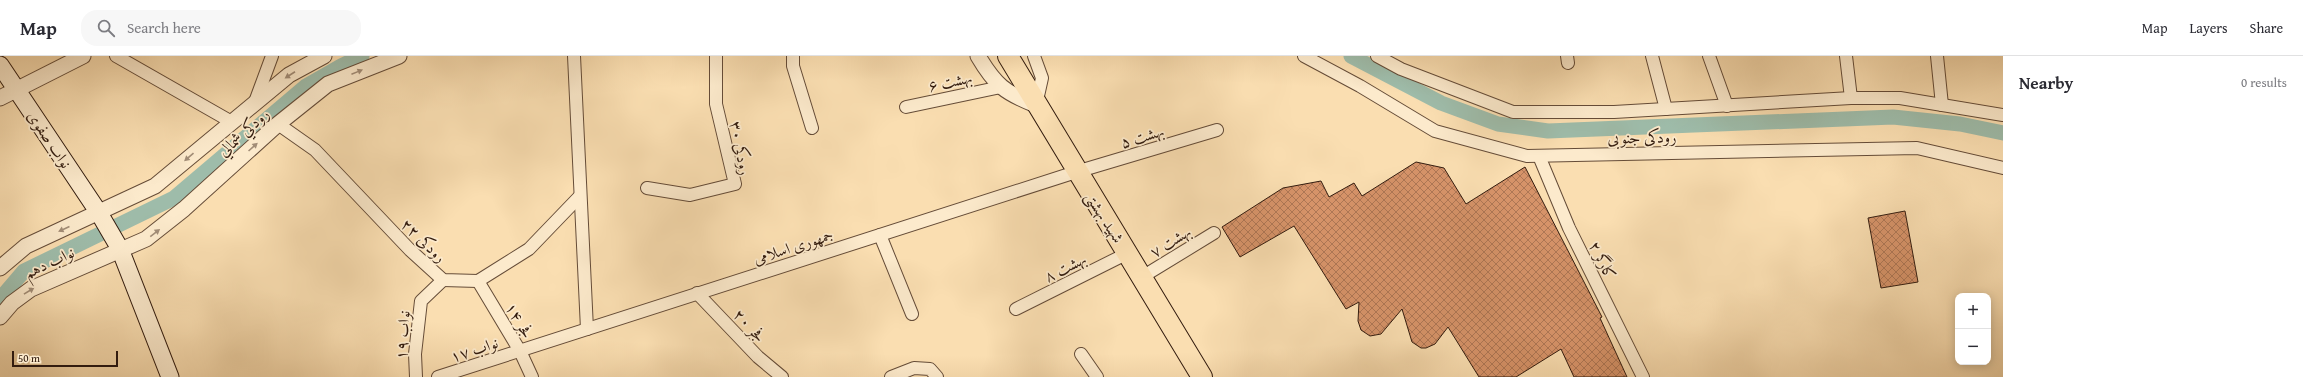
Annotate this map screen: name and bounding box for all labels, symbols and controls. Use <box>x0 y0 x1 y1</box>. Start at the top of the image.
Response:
search box <box>81 10 361 46</box>
text: Map <box>20 14 57 42</box>
icon: search <box>95 17 117 39</box>
text: Search here <box>127 17 201 38</box>
text: Map <box>2142 18 2168 38</box>
text: Layers <box>2190 18 2228 38</box>
text: Share <box>2250 18 2283 38</box>
street label: بهشت ۶ <box>926 65 974 97</box>
one-way arrow <box>352 69 363 75</box>
text: Nearby <box>2019 70 2073 95</box>
one-way arrow <box>284 71 296 78</box>
text: 0 results <box>2241 73 2287 92</box>
street label: رودکي شمالي <box>212 102 275 163</box>
street label: نواب صفوی <box>22 105 78 173</box>
street label: بهشت ۵ <box>1117 118 1167 154</box>
street label: رودکی ۳۰ <box>724 119 758 177</box>
street label: رودکی جنوبی <box>1607 124 1677 150</box>
one-way arrow <box>248 143 258 152</box>
one-way arrow <box>184 152 194 161</box>
street label: شهید بهشتی <box>1079 187 1131 247</box>
street label: رودکی ۲۲ <box>396 212 452 268</box>
street label: بهشت ۷ <box>1145 219 1195 263</box>
street label: جمهوری اسلامی <box>750 222 836 270</box>
one-way arrow <box>58 226 69 232</box>
one-way arrow <box>149 228 160 237</box>
street label: کارگر ۲ <box>1583 237 1623 283</box>
street label: نواب دهم <box>20 240 80 288</box>
street label: بهشت ۸ <box>1040 246 1090 288</box>
one-way arrow <box>24 287 34 295</box>
map controls <box>1955 293 1991 365</box>
button: + <box>1955 293 1991 329</box>
street label: فجر ۱۴ <box>500 297 540 343</box>
street label: فجر ۲۰ <box>728 303 772 347</box>
street label: نواب ۱۹ <box>388 310 416 360</box>
button: − <box>1955 329 1991 365</box>
street label: نواب ۱۷ <box>447 330 501 368</box>
scale bar <box>12 349 118 368</box>
text: 50 m <box>18 350 40 366</box>

